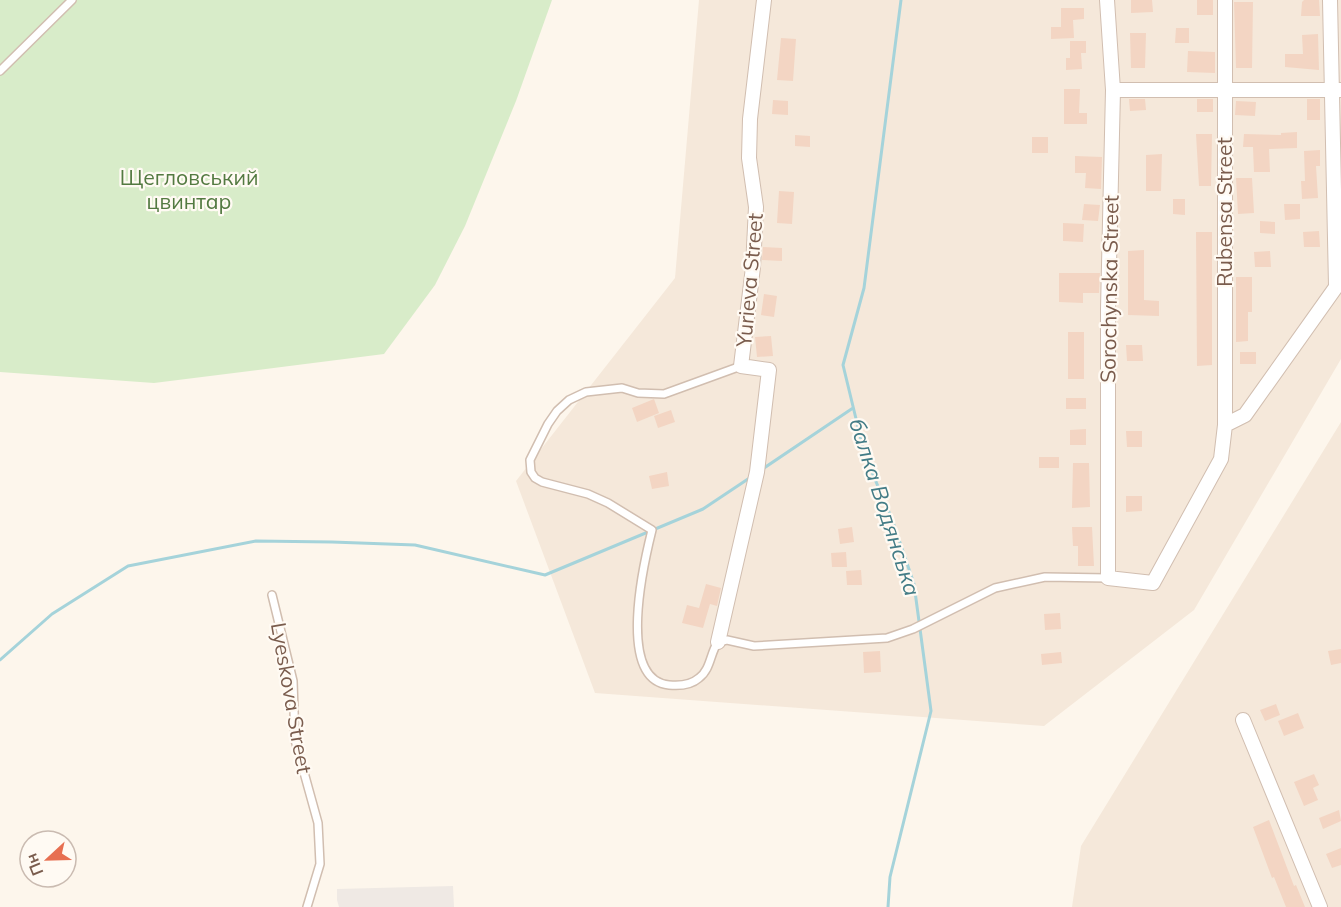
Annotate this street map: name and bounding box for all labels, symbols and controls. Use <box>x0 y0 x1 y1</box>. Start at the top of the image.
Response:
street label: Rubensa Street <box>1211 137 1237 287</box>
park label: Щегловський цвинтар <box>120 164 258 214</box>
street label: Sorochynska Street <box>1094 195 1124 383</box>
street label: Yurieva Street <box>730 212 768 349</box>
water label: балка Водянська <box>843 415 927 599</box>
street label: Lyeskova Street <box>266 620 318 776</box>
north arrow <box>18 829 78 889</box>
text: Пн <box>21 851 48 879</box>

